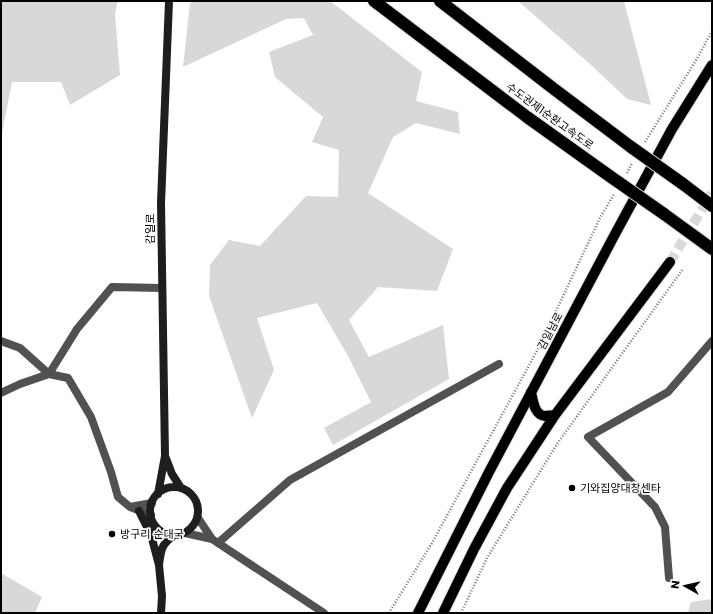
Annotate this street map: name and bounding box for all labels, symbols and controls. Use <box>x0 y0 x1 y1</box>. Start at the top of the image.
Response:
street label: 수도권제1순환고속도로 <box>503 79 597 153</box>
street label: 감일로 <box>142 214 158 244</box>
street label: 감일남로 <box>533 309 567 353</box>
place label: 기와집양대창센타 <box>580 480 661 496</box>
marker: 기와집양대창센타 <box>567 483 577 493</box>
place label: 방구리 순대국 <box>120 526 184 542</box>
marker: 방구리 순대국 <box>107 529 117 539</box>
north arrow <box>665 566 705 606</box>
text: N <box>667 579 684 590</box>

